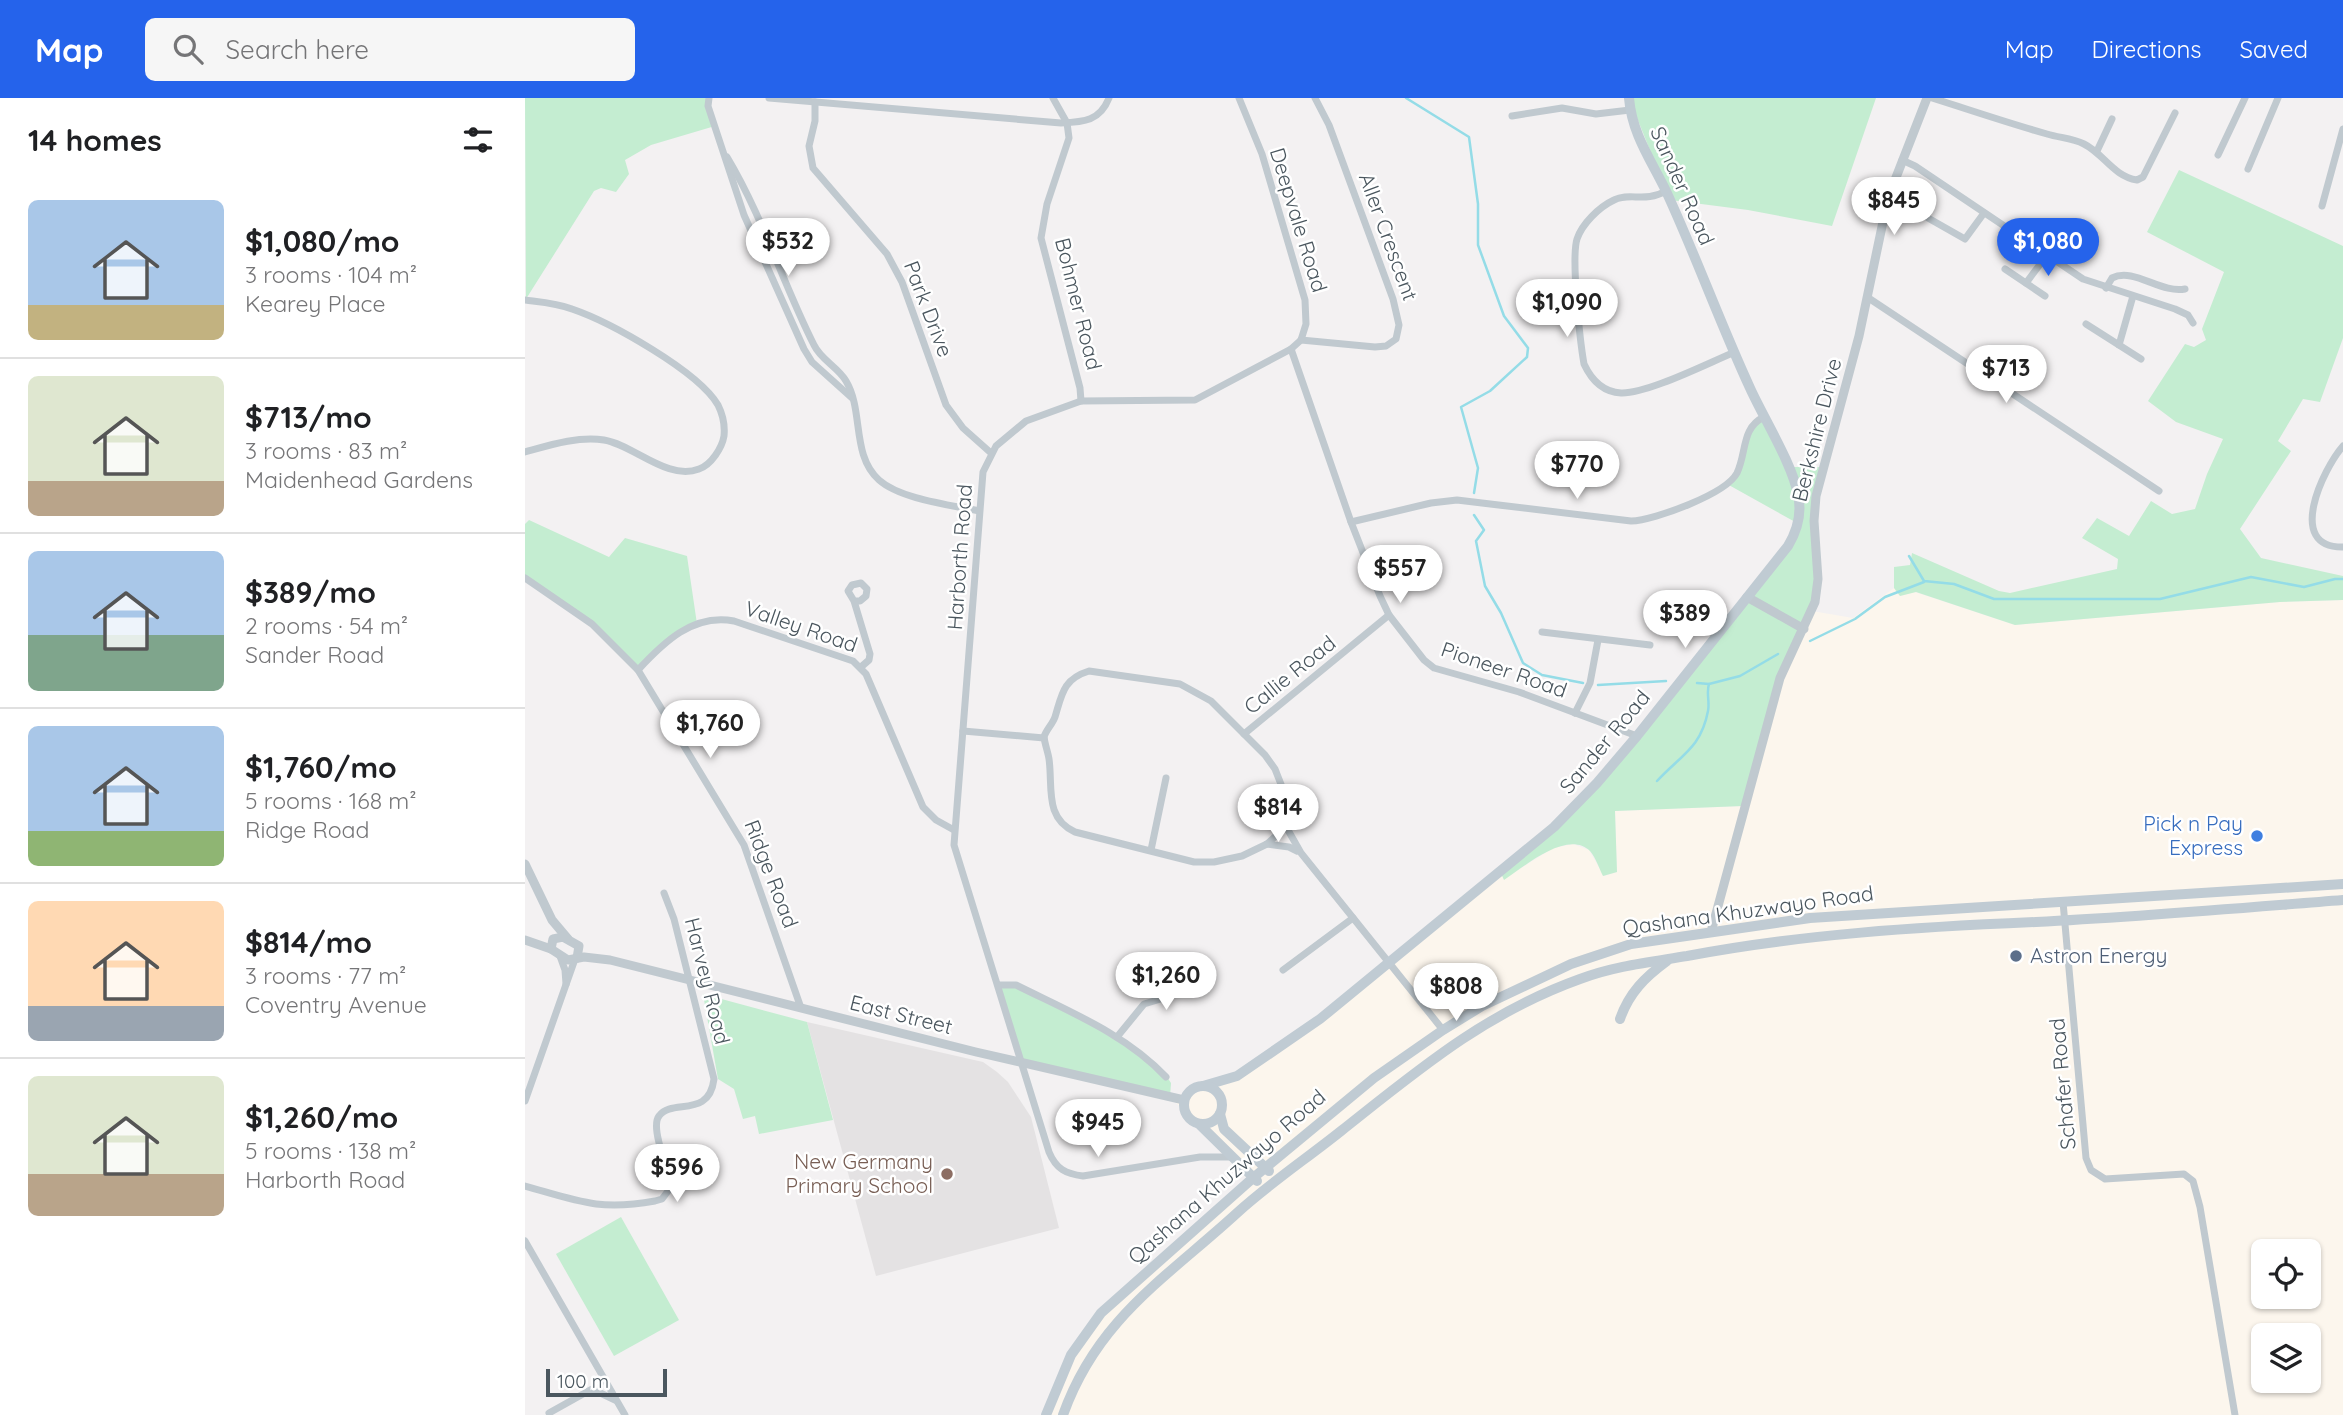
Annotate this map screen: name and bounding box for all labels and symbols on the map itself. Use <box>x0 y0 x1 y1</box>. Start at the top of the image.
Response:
street label: Sander Road <box>1645 122 1721 249</box>
street label: Deepvale Road <box>1265 144 1333 295</box>
street label: Aller Crescent <box>1354 169 1424 304</box>
pin: $845 <box>1853 178 1935 237</box>
pin: $532 <box>747 218 829 278</box>
pin: $1,080 <box>1991 218 2105 278</box>
street label: Bohmer Road <box>1050 235 1108 372</box>
street label: Park Drive <box>899 257 959 360</box>
pin: $1,090 <box>1510 280 1624 339</box>
pin: $713 <box>1965 345 2047 405</box>
street label: Berkshire Drive <box>1786 355 1846 504</box>
pin: $770 <box>1536 442 1618 501</box>
street label: Harborth Road <box>941 483 977 631</box>
pin: $557 <box>1359 546 1441 605</box>
pin: $389 <box>1644 590 1726 650</box>
street label: Valley Road <box>742 595 861 657</box>
street label: Callie Road <box>1238 629 1340 719</box>
street label: Pioneer Road <box>1438 635 1571 703</box>
street label: Sander Road <box>1553 684 1655 798</box>
pin: $1,760 <box>653 700 767 760</box>
pin: $814 <box>1237 784 1319 844</box>
place label: Pick n Pay Express <box>2143 810 2243 860</box>
street label: Ridge Road <box>739 816 804 931</box>
marker: Pick n Pay Express <box>2249 828 2265 844</box>
street label: Qashana Khuzwayo Road <box>1621 880 1875 940</box>
street label: Harvey Road <box>680 915 736 1047</box>
place label: Astron Energy <box>2030 942 2167 968</box>
marker: Astron Energy <box>2008 948 2024 964</box>
pin: $1,260 <box>1109 953 1223 1012</box>
pin: $808 <box>1415 964 1497 1023</box>
street label: East Street <box>847 989 955 1039</box>
street label: Schafer Road <box>2043 1017 2081 1151</box>
street label: Qashana Khuzwayo Road <box>1122 1083 1330 1269</box>
pin: $945 <box>1057 1100 1139 1159</box>
pin: $596 <box>636 1144 718 1204</box>
place label: New Germany Primary School <box>785 1148 933 1198</box>
marker: New Germany Primary School <box>939 1166 955 1182</box>
scale bar <box>546 1366 667 1398</box>

